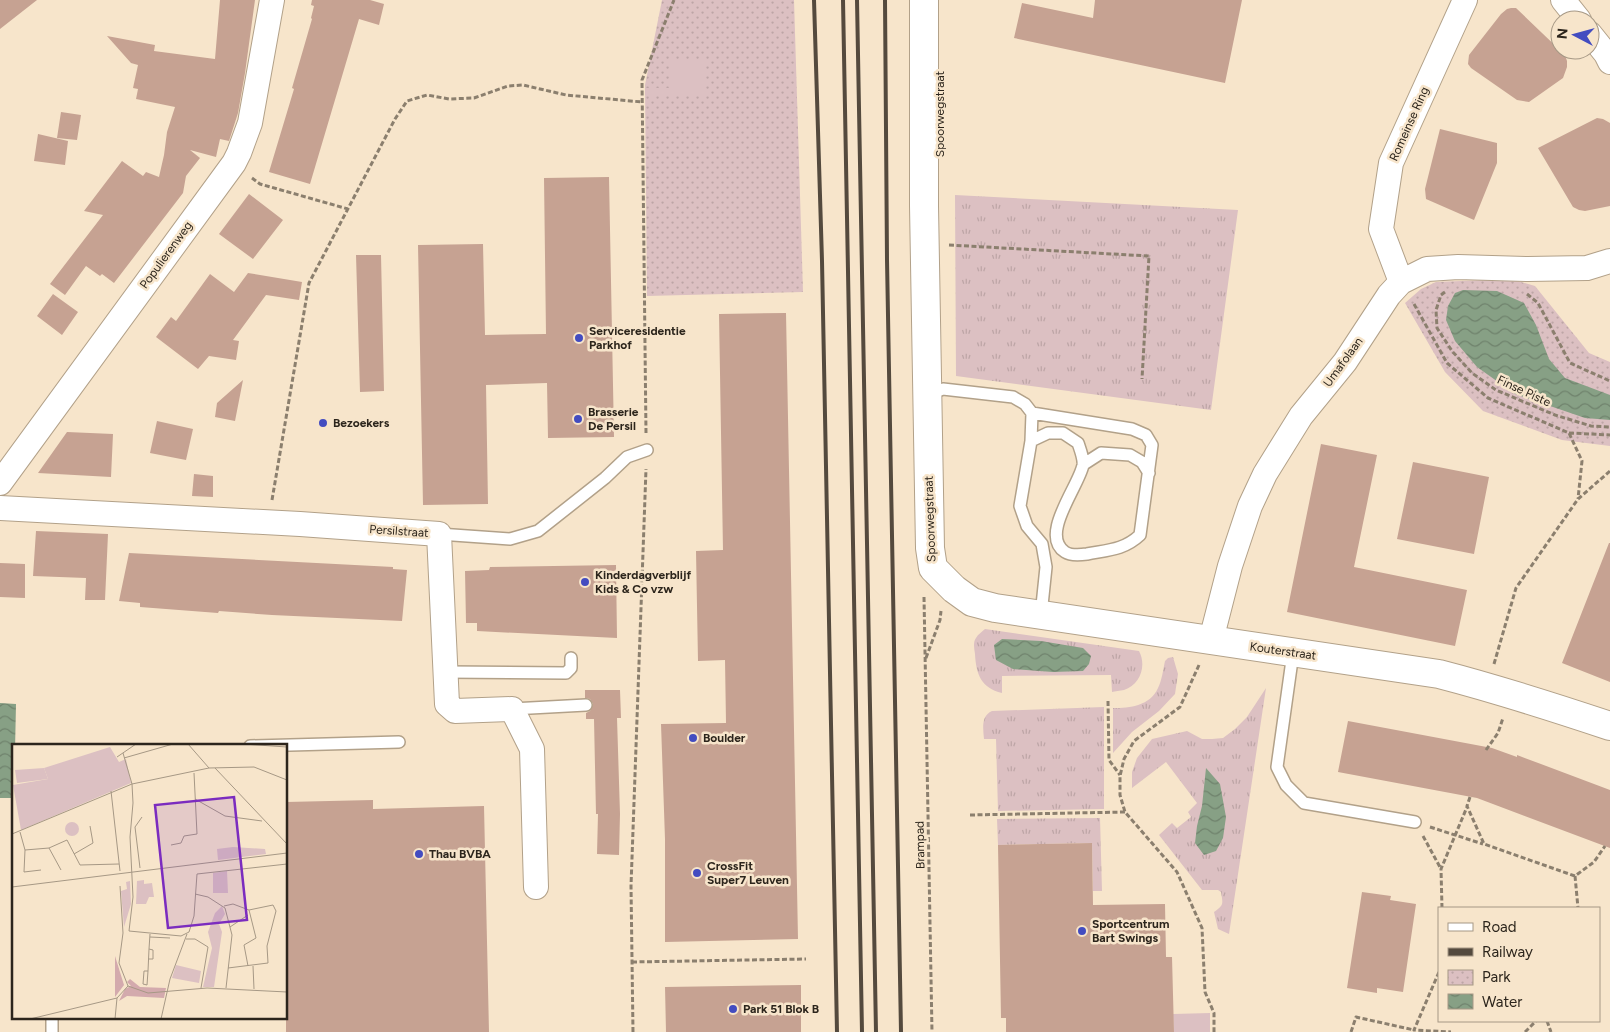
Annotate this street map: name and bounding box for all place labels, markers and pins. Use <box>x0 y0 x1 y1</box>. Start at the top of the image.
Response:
place label: Serviceresidentie Parkhof <box>589 324 686 352</box>
marker: Serviceresidentie Parkhof <box>573 332 585 344</box>
place label: Brasserie De Persil <box>588 405 639 433</box>
marker: Brasserie De Persil <box>572 413 584 425</box>
place label: Bezoekers <box>333 416 390 430</box>
marker: Bezoekers <box>317 417 329 429</box>
place label: Kinderdagverblijf Kids & Co vzw <box>595 568 691 596</box>
marker: Kinderdagverblijf Kids & Co vzw <box>579 576 591 588</box>
place label: Boulder <box>703 731 746 745</box>
marker: Boulder <box>687 732 699 744</box>
place label: Thau BVBA <box>429 847 491 861</box>
marker: Thau BVBA <box>413 848 425 860</box>
place label: CrossFit Super7 Leuven <box>707 859 789 887</box>
marker: CrossFit Super7 Leuven <box>691 867 703 879</box>
place label: Sportcentrum Bart Swings <box>1092 917 1169 945</box>
marker: Sportcentrum Bart Swings <box>1076 925 1088 937</box>
place label: Park 51 Blok B <box>743 1002 819 1016</box>
marker: Park 51 Blok B <box>727 1003 739 1015</box>

